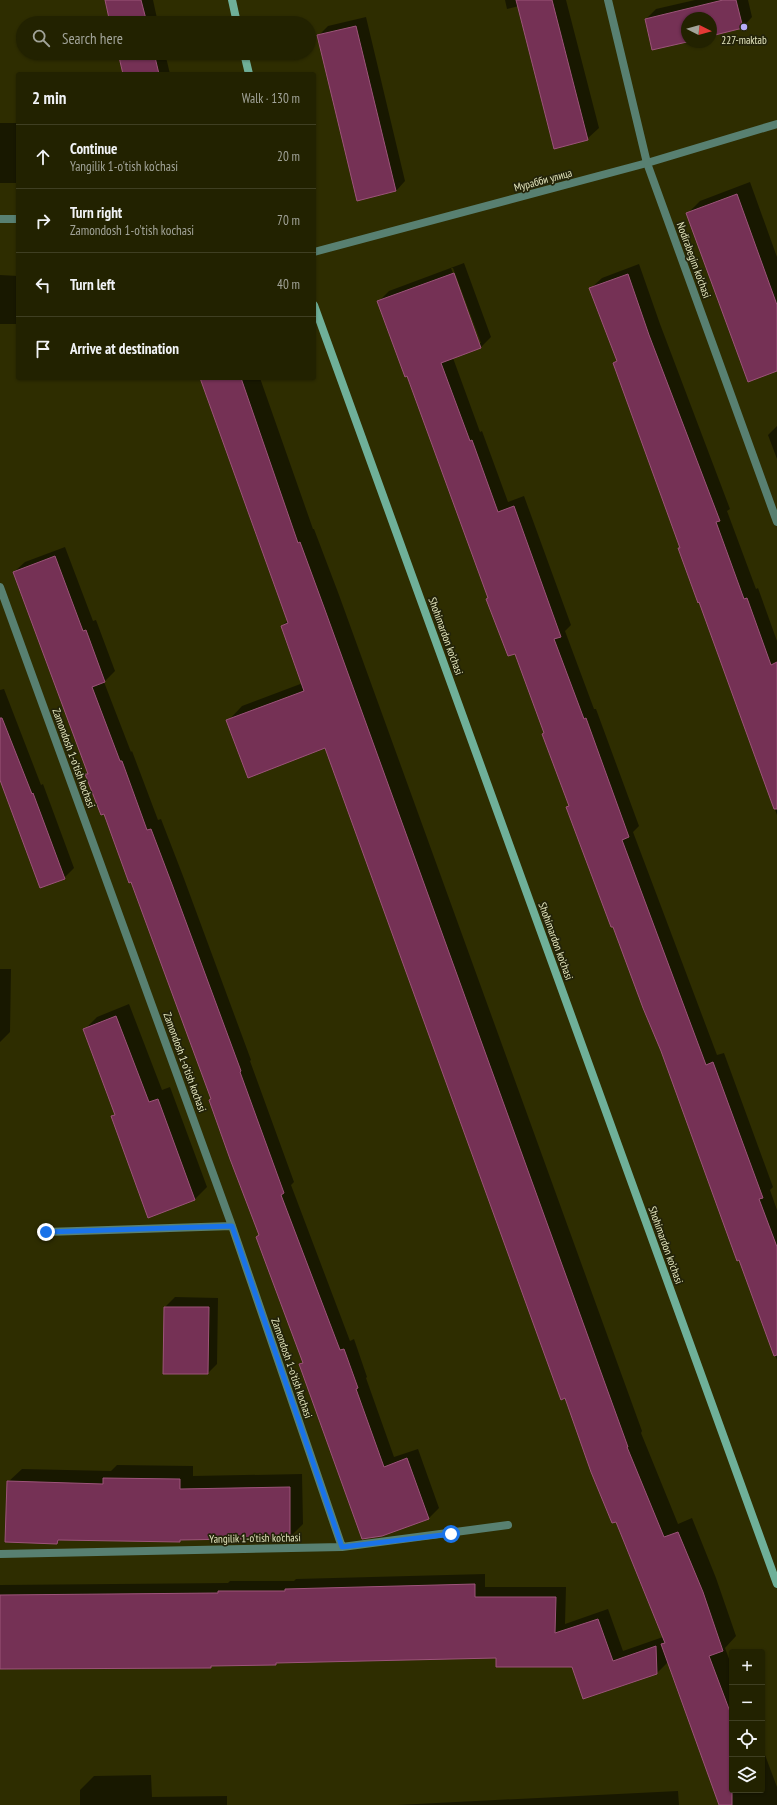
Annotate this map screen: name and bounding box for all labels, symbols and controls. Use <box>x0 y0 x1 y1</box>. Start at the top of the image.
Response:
north arrow <box>681 12 717 48</box>
search box <box>16 16 316 60</box>
marker: 227-maktab <box>739 22 749 32</box>
icon: search <box>30 27 52 49</box>
text: Search here <box>62 29 123 48</box>
place label: 227-maktab <box>721 33 767 47</box>
text: 2 min <box>32 87 66 109</box>
text: Walk · 130 m <box>242 90 300 107</box>
text: Continue <box>70 139 117 158</box>
icon: ahead <box>32 146 54 168</box>
text: 20 m <box>277 148 300 165</box>
text: Yangilik 1-o'tish ko'chasi <box>70 158 178 175</box>
street label: Мурабби улица <box>512 166 574 194</box>
text: Turn right <box>70 203 122 222</box>
icon: right <box>32 210 54 232</box>
text: 70 m <box>277 212 300 229</box>
street label: Nodirabegim ko'chasi <box>674 220 714 300</box>
text: Zamondosh 1-o'tish kochasi <box>70 222 194 239</box>
icon: left <box>32 274 54 296</box>
text: Turn left <box>70 275 115 294</box>
text: 40 m <box>277 276 300 293</box>
icon: arrive <box>32 338 54 360</box>
text: Arrive at destination <box>70 339 179 358</box>
street label: Shohimardon ko'chasi <box>425 595 467 677</box>
street label: Zamondosh 1-o'tish kochasi <box>49 706 99 810</box>
street label: Shohimardon ko'chasi <box>535 900 577 982</box>
street label: Zamondosh 1-o'tish kochasi <box>160 1010 210 1114</box>
street label: Shohimardon ko'chasi <box>645 1204 687 1286</box>
route end <box>37 1223 55 1241</box>
street label: Zamondosh 1-o'tish kochasi <box>268 1316 316 1420</box>
route start <box>442 1525 460 1543</box>
street label: Yangilik 1-o'tish ko'chasi <box>209 1530 301 1546</box>
map controls <box>729 1649 765 1793</box>
button: + <box>729 1649 765 1685</box>
button: − <box>729 1685 765 1721</box>
button: locate <box>729 1721 765 1757</box>
button: layers <box>729 1757 765 1793</box>

